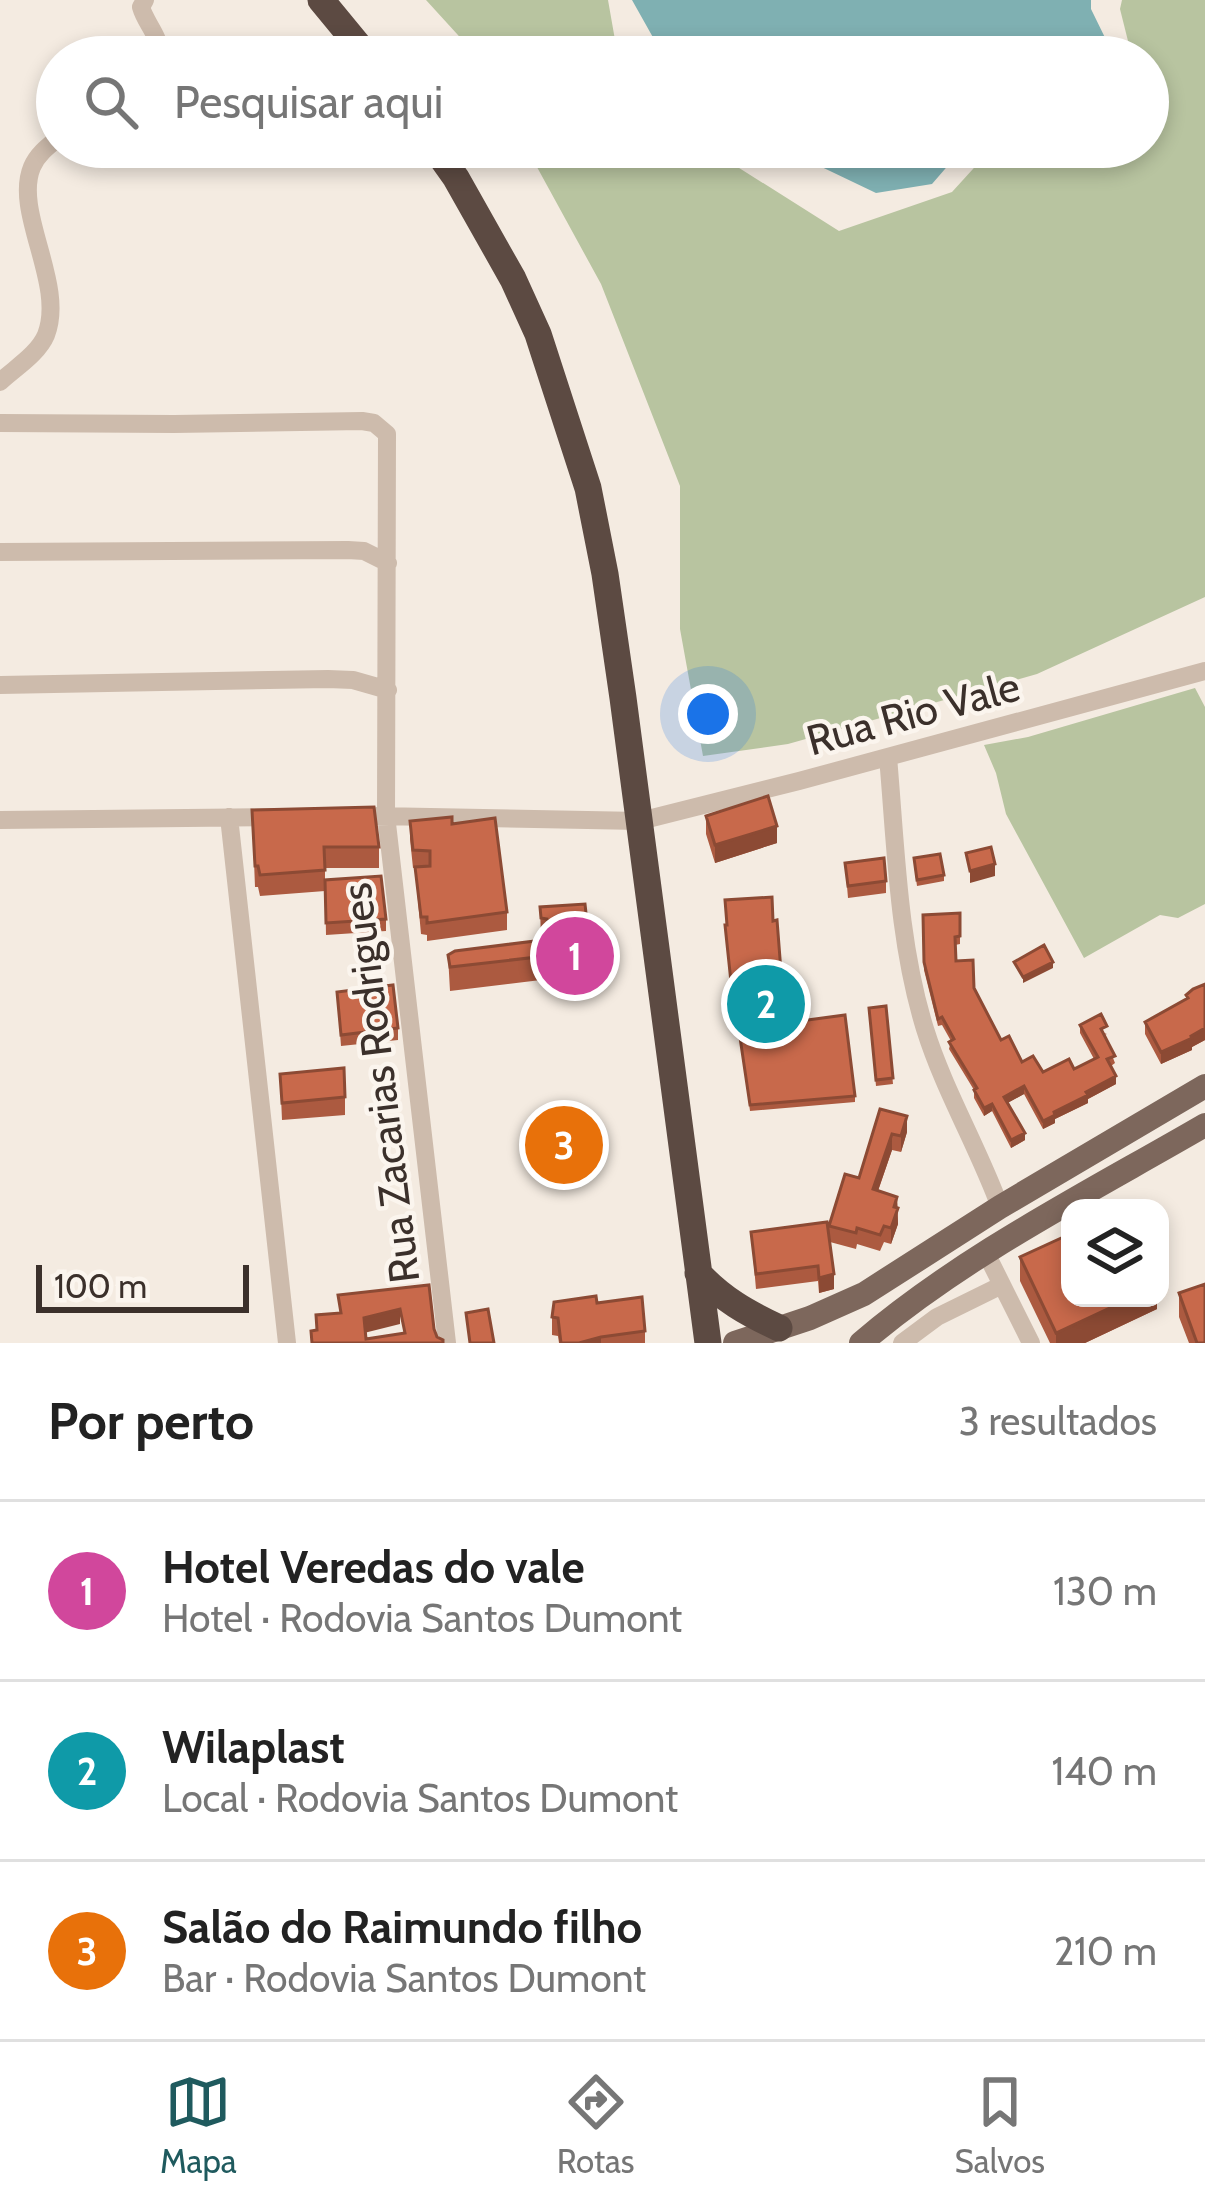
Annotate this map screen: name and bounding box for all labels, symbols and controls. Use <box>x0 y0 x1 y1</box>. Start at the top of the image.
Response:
search box <box>36 36 1169 168</box>
icon: search <box>78 69 144 135</box>
text: Pesquisar aqui <box>174 75 443 129</box>
street label: Rua Rio Vale <box>801 660 1025 766</box>
your location <box>678 684 738 744</box>
street label: Rua Zacarias Rodrigues <box>330 880 430 1286</box>
pin: 1 <box>536 911 614 1001</box>
pin: 2 <box>727 959 805 1049</box>
pin: 3 <box>525 1100 603 1190</box>
map controls <box>1061 1199 1169 1307</box>
button: layers <box>1061 1199 1169 1307</box>
scale bar <box>36 1259 249 1312</box>
text: 100 m <box>54 1266 147 1306</box>
text: Por perto <box>48 1390 254 1452</box>
text: 3 resultados <box>959 1397 1157 1445</box>
text: Hotel Veredas do vale <box>162 1540 585 1594</box>
text: 1 <box>80 1567 94 1615</box>
text: 130 m <box>1053 1567 1157 1615</box>
text: Hotel · Rodovia Santos Dumont <box>162 1594 682 1642</box>
text: Wilaplast <box>162 1720 345 1774</box>
text: 2 <box>77 1747 97 1795</box>
text: 140 m <box>1052 1747 1157 1795</box>
text: Local · Rodovia Santos Dumont <box>162 1774 678 1822</box>
text: Salão do Raimundo filho <box>162 1900 642 1954</box>
text: 3 <box>76 1927 98 1975</box>
text: 210 m <box>1054 1927 1157 1975</box>
text: Bar · Rodovia Santos Dumont <box>162 1954 646 2002</box>
tab: Mapa <box>160 2069 237 2181</box>
tab: Rotas <box>557 2069 635 2181</box>
tab: Salvos <box>955 2069 1045 2181</box>

